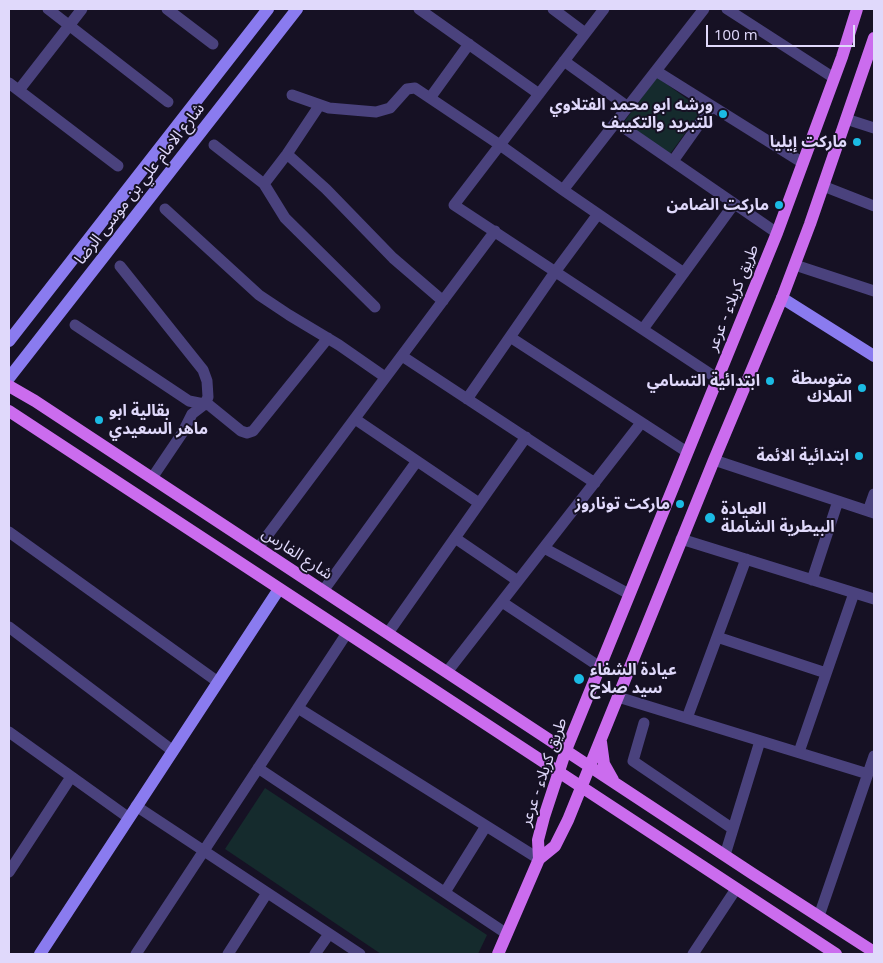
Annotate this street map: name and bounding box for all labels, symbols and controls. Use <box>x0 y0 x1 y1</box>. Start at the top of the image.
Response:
scale bar <box>708 15 857 47</box>
text: 100 m <box>714 24 758 44</box>
place label: ورشه ابو محمد الفتلاوي للتبريد والتكييف <box>550 95 713 133</box>
street label: شارع الامام علي بن موسى الرضا <box>71 99 209 269</box>
marker: ورشه ابو محمد الفتلاوي للتبريد والتكييف <box>717 108 729 120</box>
place label: ماركت إيليا <box>770 132 847 152</box>
marker: ماركت إيليا <box>851 136 863 148</box>
place label: ماركت الضامن <box>667 195 769 215</box>
marker: ماركت الضامن <box>773 199 785 211</box>
street label: طريق كربلاء - عرعر <box>703 242 763 354</box>
place label: متوسطة الملاك <box>791 369 852 407</box>
place label: ابتدائية التسامي <box>647 371 760 391</box>
marker: ابتدائية التسامي <box>764 375 776 387</box>
marker: متوسطة الملاك <box>856 382 868 394</box>
place label: بقالية ابو ماهر السعيدي <box>109 401 208 439</box>
marker: بقالية ابو ماهر السعيدي <box>93 414 105 426</box>
place label: ابتدائية الائمة <box>756 446 849 466</box>
marker: ابتدائية الائمة <box>853 450 865 462</box>
place label: ماركت توناروز <box>575 494 670 514</box>
marker: ماركت توناروز <box>674 498 686 510</box>
place label: العيادة البيطرية الشاملة <box>721 499 835 537</box>
marker: العيادة البيطرية الشاملة <box>703 511 717 525</box>
street label: شارع الفارس <box>258 524 336 584</box>
place label: عيادة الشفاء سيد صلاح <box>590 660 677 698</box>
marker: عيادة الشفاء سيد صلاح <box>572 672 586 686</box>
street label: طريق كربلاء - عرعر <box>516 715 572 829</box>

